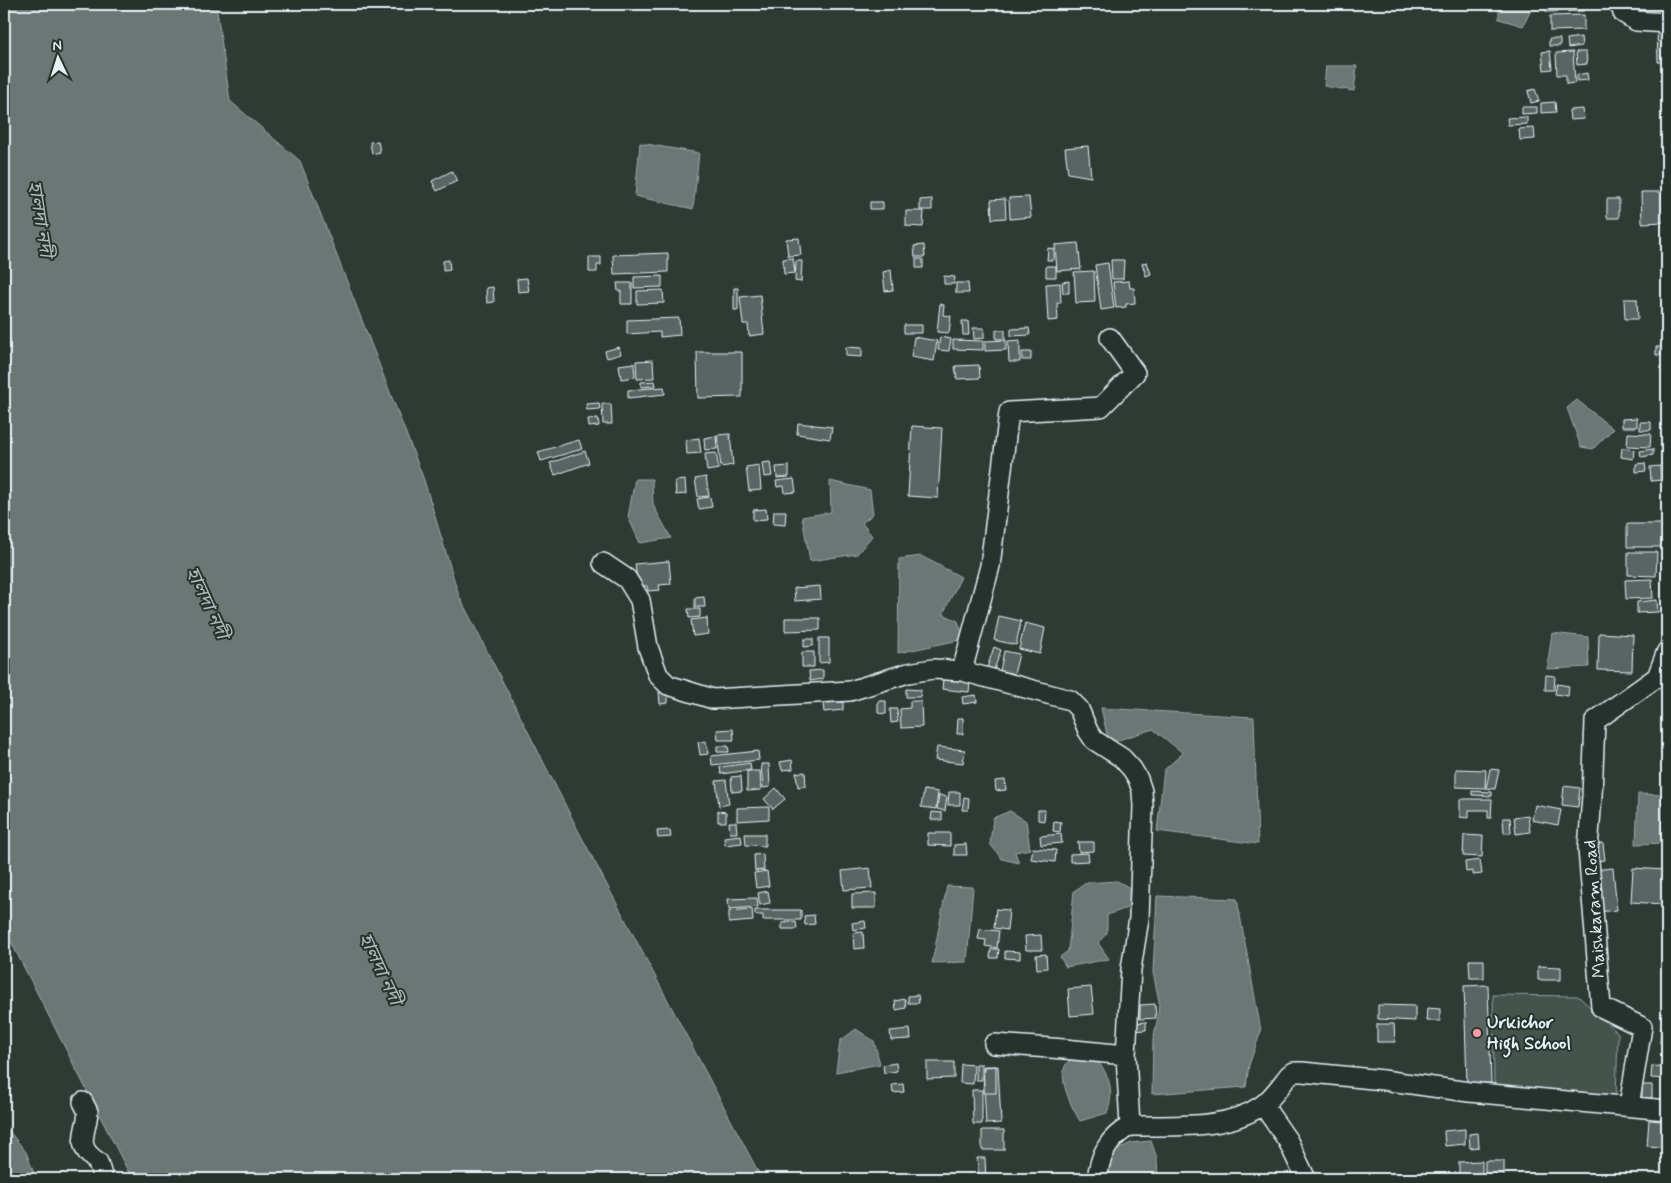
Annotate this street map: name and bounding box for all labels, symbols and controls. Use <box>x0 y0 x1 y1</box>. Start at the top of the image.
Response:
north arrow <box>32 32 82 82</box>
text: N <box>52 37 62 55</box>
water label: হালদা নদী <box>22 179 59 263</box>
water label: হালদা নদী <box>179 563 236 647</box>
street label: Maishkaram Road <box>1578 839 1612 979</box>
water label: হালদা নদী <box>352 929 409 1013</box>
place label: Urkichor High School <box>1487 1011 1571 1058</box>
marker: Urkichor High School <box>1471 1027 1483 1039</box>

